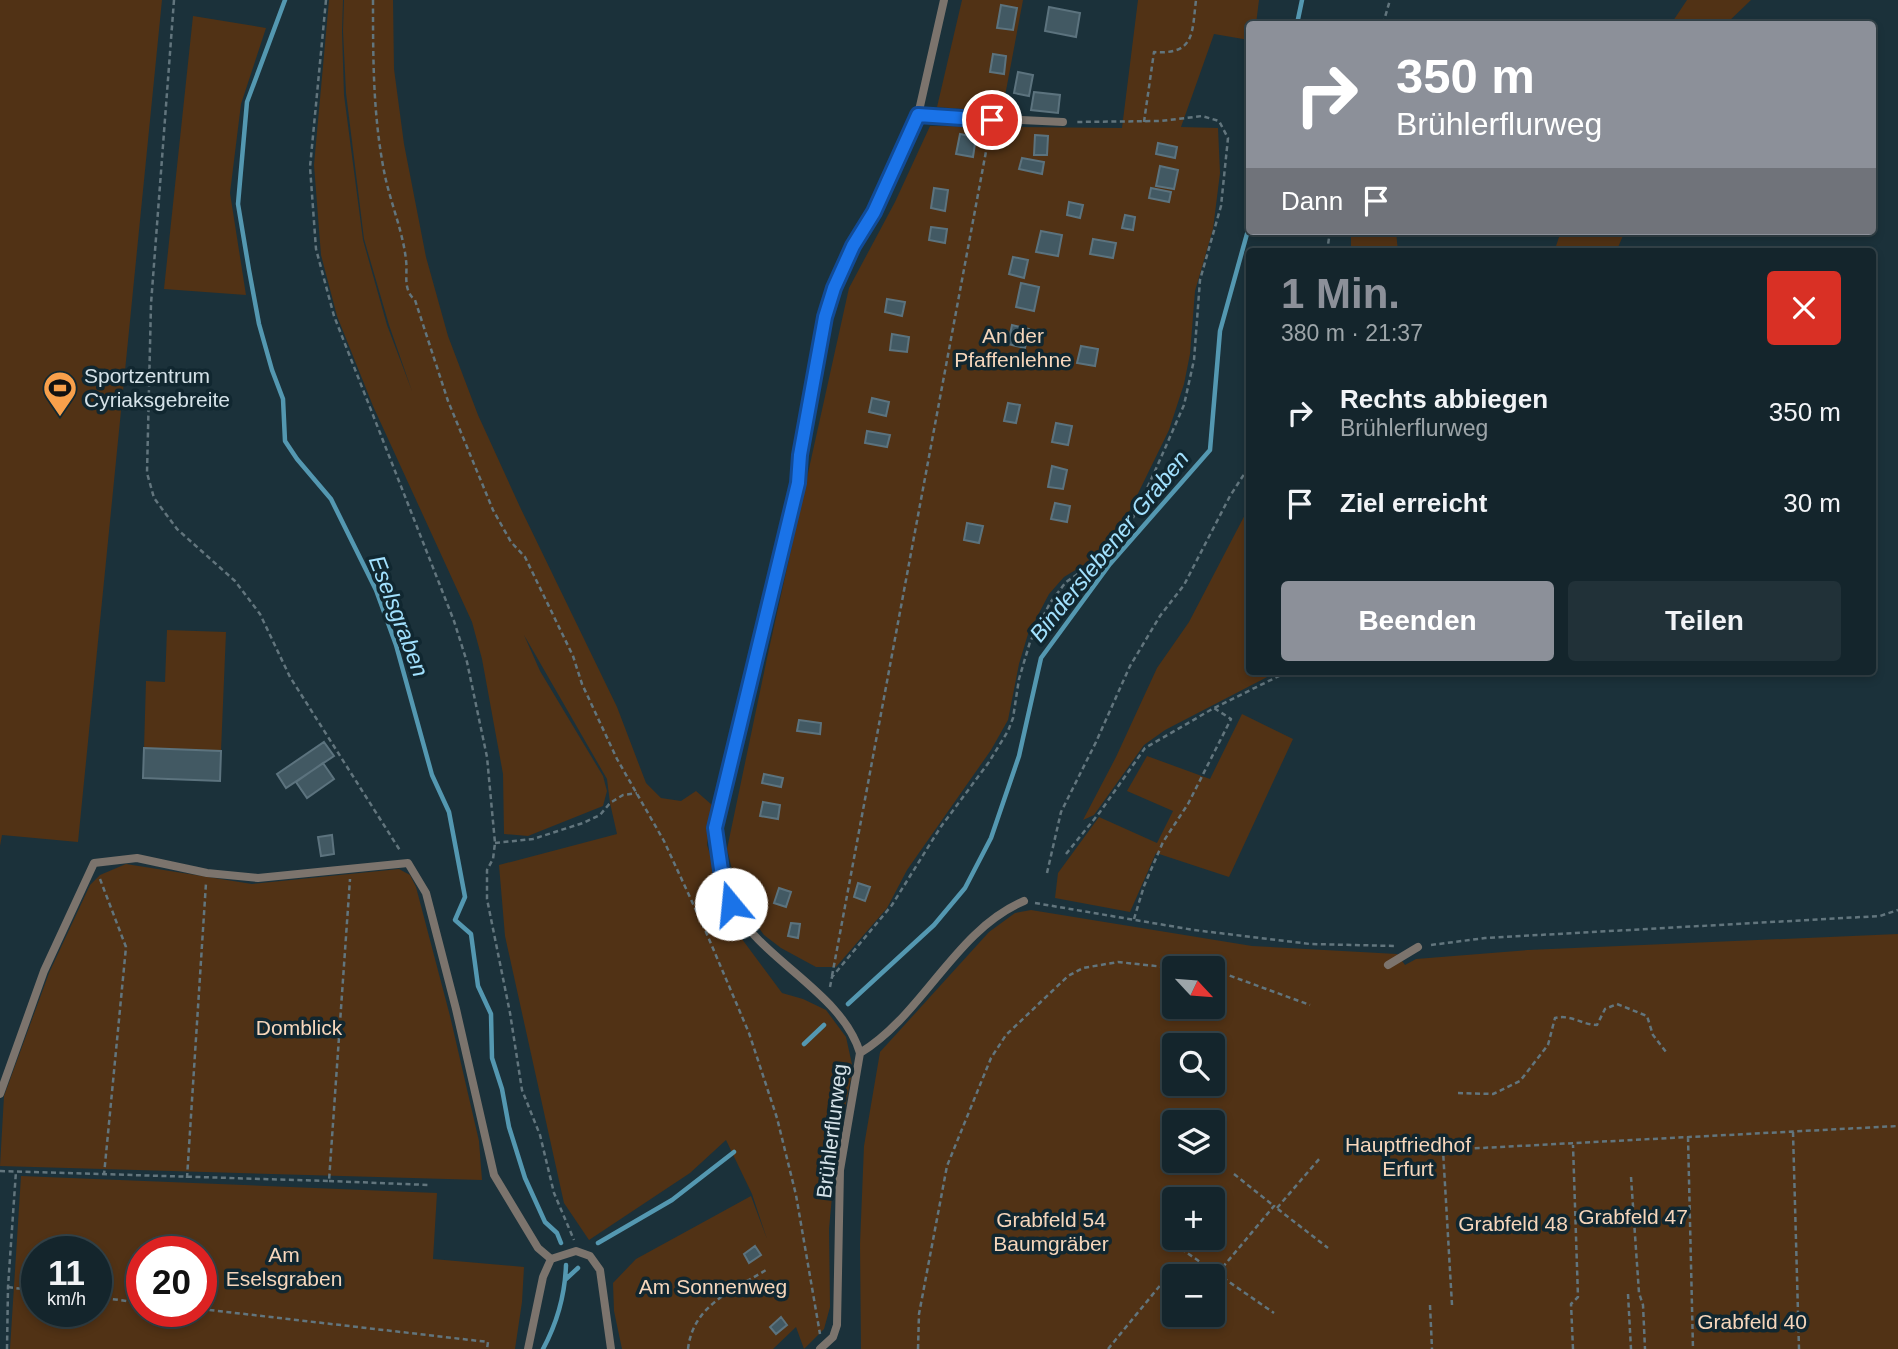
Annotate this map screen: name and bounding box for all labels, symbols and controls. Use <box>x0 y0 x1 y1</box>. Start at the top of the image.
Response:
icon: right <box>1281 49 1372 140</box>
text: 350 m <box>1396 49 1535 103</box>
pin <box>962 90 1022 150</box>
icon: arrive <box>973 101 1011 139</box>
text: Brühlerflurweg <box>1396 106 1602 142</box>
icon: arrive <box>1357 182 1395 220</box>
text: Dann <box>1281 186 1343 216</box>
text: 1 Min. <box>1281 270 1400 317</box>
button: close <box>1767 271 1841 345</box>
text: 380 m · 21:37 <box>1281 320 1423 346</box>
park label: An der Pfaffenlehne <box>954 324 1072 371</box>
place label: Sportzentrum Cyriaksgebreite <box>84 364 230 411</box>
sports icon: Sportzentrum Cyriaksgebreite <box>41 369 79 418</box>
text: Rechts abbiegen <box>1340 384 1548 414</box>
icon: right <box>1281 394 1319 432</box>
text: 350 m <box>1769 397 1841 427</box>
text: Brühlerflurweg <box>1340 415 1488 441</box>
water label: Binderslebener Graben <box>1024 445 1194 647</box>
icon: arrive <box>1281 485 1319 523</box>
text: Ziel erreicht <box>1340 488 1487 518</box>
text: 30 m <box>1783 488 1841 518</box>
water label: Eselsgraben <box>364 552 434 680</box>
button: Beenden <box>1281 581 1554 661</box>
button: Teilen <box>1568 581 1841 661</box>
position arrow <box>694 867 768 941</box>
north arrow <box>1162 956 1225 1018</box>
map controls <box>1162 956 1225 1327</box>
park label: Domblick <box>256 1016 343 1039</box>
button: search <box>1162 1033 1225 1096</box>
street label: Brühlerflurweg <box>812 1062 851 1200</box>
button: layers <box>1162 1110 1225 1173</box>
park label: Hauptfriedhof Erfurt <box>1345 1133 1471 1180</box>
button: + <box>1162 1187 1225 1250</box>
park label: Grabfeld 47 <box>1578 1205 1688 1228</box>
park label: Grabfeld 54 Baumgräber <box>993 1208 1109 1255</box>
park label: Grabfeld 48 <box>1458 1212 1568 1235</box>
speed limit sign: 20 <box>126 1236 217 1327</box>
park label: Am Eselsgraben <box>226 1243 342 1290</box>
text: 11 <box>48 1253 85 1292</box>
button: − <box>1162 1264 1225 1327</box>
park label: Am Sonnenweg <box>639 1275 787 1298</box>
text: km/h <box>47 1289 86 1309</box>
park label: Grabfeld 40 <box>1697 1310 1807 1333</box>

